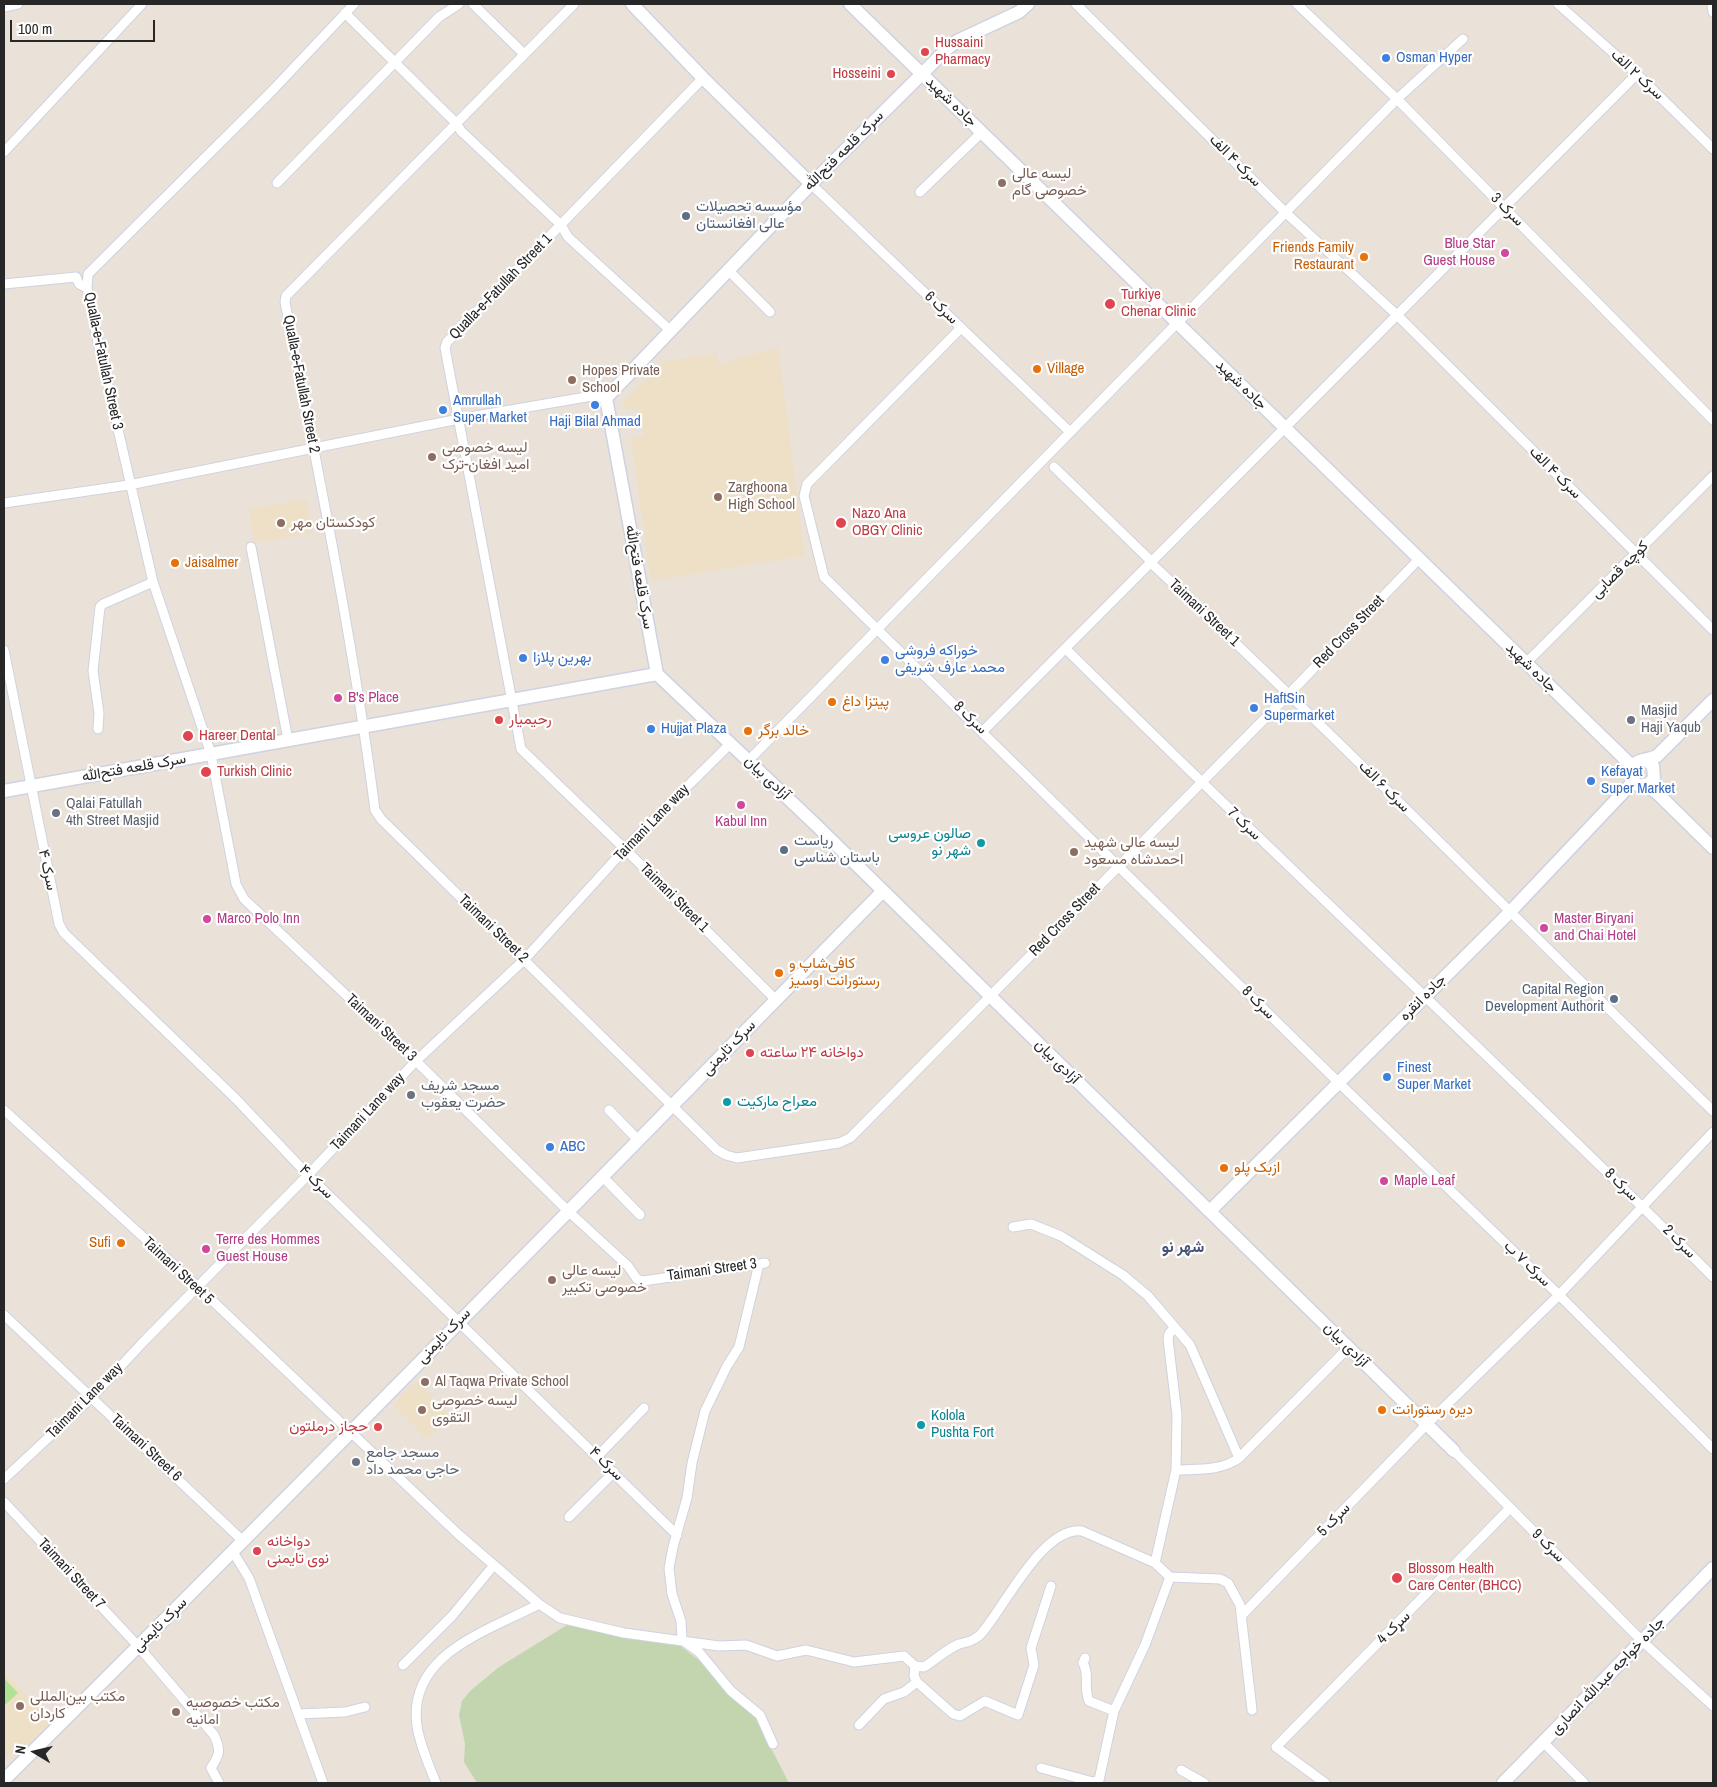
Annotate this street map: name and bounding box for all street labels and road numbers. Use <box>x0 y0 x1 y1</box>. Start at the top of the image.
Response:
street label: سرک ۲ الف <box>1607 46 1667 104</box>
street label: جاده شهید <box>922 73 980 131</box>
street label: سرک قلعه فتح‌الله <box>800 107 888 195</box>
street label: سرک ۴ الف <box>1205 131 1265 191</box>
street label: سرک 3 <box>1487 190 1527 230</box>
street label: Qualla-e-Fatullah Street 1 <box>446 230 556 344</box>
street label: سرک 6 <box>920 288 962 328</box>
street label: Qualla-e-Fatullah Street 3 <box>80 291 126 431</box>
street label: Qualla-e-Fatullah Street 2 <box>279 313 323 455</box>
street label: جاده شهید <box>1212 356 1270 414</box>
street label: سرک ۴ الف <box>1525 443 1585 503</box>
street label: سرک قلعه فتح‌الله <box>621 523 657 631</box>
street label: کوچه قصابی <box>1588 538 1652 602</box>
street label: Taimani Street 1 <box>1165 576 1243 650</box>
street label: Red Cross Street <box>1310 592 1388 672</box>
street label: جاده شهید <box>1502 639 1560 697</box>
street label: سرک 8 <box>949 698 991 738</box>
street label: سرک قلعه فتح‌الله <box>80 750 188 786</box>
street label: آزادی بیان <box>741 752 793 804</box>
street label: سرک ۶ الف <box>1355 758 1413 816</box>
street label: Taimani Lane way <box>611 781 693 865</box>
street label: سرک 7 <box>1223 804 1265 844</box>
street label: سرک ۴ <box>34 848 60 892</box>
street label: Taimani Street 1 <box>636 860 712 936</box>
street label: Red Cross Street <box>1026 880 1104 960</box>
street label: Taimani Street 2 <box>454 891 532 967</box>
street label: جاده انقره <box>1396 971 1450 1025</box>
street label: سرک 8 <box>1238 983 1278 1023</box>
street label: Taimani Street 3 <box>342 991 420 1065</box>
street label: سرک تایمنی <box>698 1017 760 1079</box>
street label: آزادی بیان <box>1031 1036 1083 1088</box>
street label: Taimani Lane way <box>327 1069 409 1155</box>
street label: سرک ۴ <box>295 1161 337 1203</box>
street label: سرک 8 <box>1600 1165 1642 1205</box>
street label: سرک 2 <box>1659 1222 1699 1262</box>
street label: Taimani Street 5 <box>139 1234 217 1308</box>
street label: سرک ۷ ب <box>1500 1237 1554 1291</box>
street label: Taimani Street 3 <box>666 1255 758 1285</box>
street label: سرک تایمنی <box>413 1305 475 1367</box>
street label: آزادی بیان <box>1320 1319 1372 1371</box>
street label: Taimani Lane way <box>43 1359 127 1443</box>
street label: Taimani Street 6 <box>107 1411 185 1485</box>
street label: سرک ۴ <box>585 1443 627 1485</box>
street label: سرک 5 <box>1314 1499 1354 1541</box>
street label: سرک 9 <box>1528 1526 1568 1566</box>
street label: Taimani Street 7 <box>34 1535 108 1613</box>
street label: سرک تایمنی <box>129 1594 191 1656</box>
street label: سړک 4 <box>1374 1608 1414 1648</box>
street label: جاده خواجه عبدالله انصاری <box>1547 1613 1669 1739</box>

